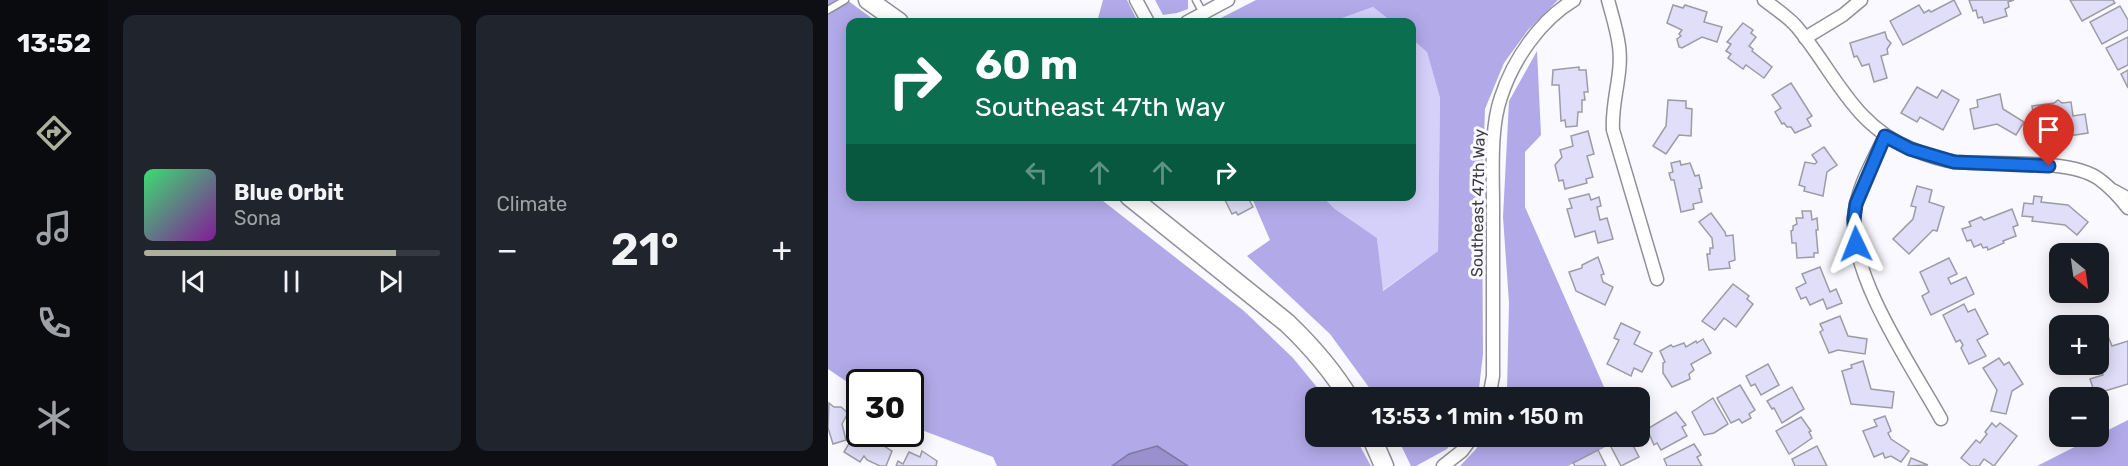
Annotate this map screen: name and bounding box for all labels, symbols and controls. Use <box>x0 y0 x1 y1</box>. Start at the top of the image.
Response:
text: 13:52 <box>17 27 91 59</box>
text: 60 m <box>975 40 1078 90</box>
icon: right <box>876 42 954 120</box>
text: Southeast 47th Way <box>975 91 1225 123</box>
pin <box>2023 104 2074 166</box>
icon: directions <box>33 112 75 154</box>
icon: arrive <box>2032 113 2065 146</box>
street label: Southeast 47th Way <box>1467 129 1489 277</box>
icon: left <box>1020 156 1053 189</box>
icon: ahead <box>1083 156 1116 189</box>
icon: ahead <box>1146 156 1179 189</box>
icon: right <box>1209 156 1242 189</box>
text: Blue Orbit <box>234 179 344 206</box>
text: Climate <box>497 192 567 216</box>
text: Sona <box>234 206 281 230</box>
icon: music <box>33 207 75 249</box>
position arrow <box>1824 212 1888 276</box>
text: 21° <box>611 223 679 276</box>
text: − <box>497 230 518 269</box>
text: + <box>771 230 792 269</box>
north arrow <box>2049 243 2109 303</box>
map controls <box>2049 243 2109 447</box>
icon: previous <box>177 265 210 298</box>
icon: pause <box>275 265 308 298</box>
icon: next <box>374 265 407 298</box>
icon: phone <box>33 302 75 344</box>
button: + <box>2049 315 2109 375</box>
speed limit sign: 30 <box>846 369 924 447</box>
button: − <box>2049 387 2109 447</box>
icon: climate <box>33 397 75 439</box>
text: 13:53 · 1 min · 150 m <box>1371 403 1584 430</box>

